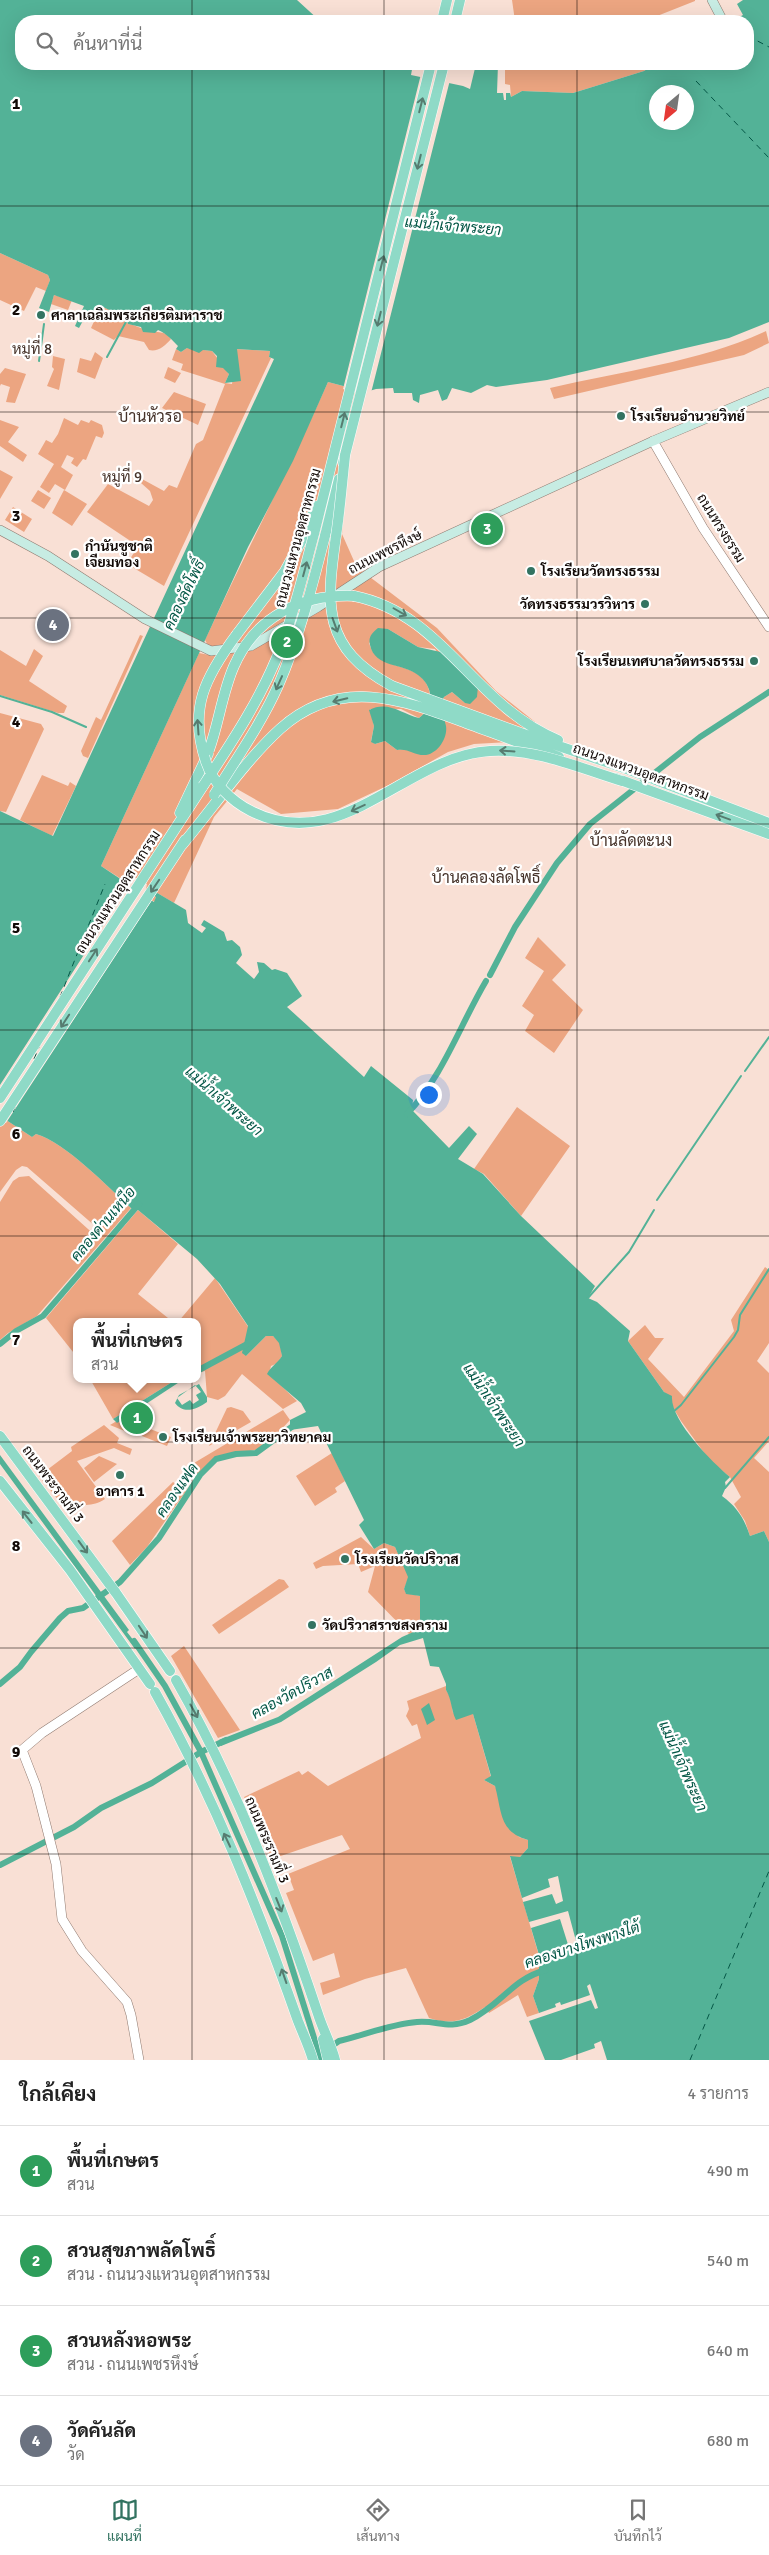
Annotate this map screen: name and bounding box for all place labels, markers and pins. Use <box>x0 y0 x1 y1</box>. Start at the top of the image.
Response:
place label: ศาลาเฉลิมพระเกียรติมหาราช <box>51 306 223 324</box>
marker: ศาลาเฉลิมพระเกียรติมหาราช <box>35 309 47 321</box>
place label: โรงเรียนอำนวยวิทย์ <box>630 407 746 425</box>
marker: โรงเรียนอำนวยวิทย์ <box>615 410 627 422</box>
pin: 3 <box>471 510 503 548</box>
place label: กำนันชูชาติ เจียมทอง <box>85 538 153 571</box>
marker: กำนันชูชาติ เจียมทอง <box>69 548 81 560</box>
place label: โรงเรียนวัดทรงธรรม <box>540 562 660 580</box>
marker: โรงเรียนวัดทรงธรรม <box>525 565 537 577</box>
place label: วัดทรงธรรมวรวิหาร <box>520 596 635 613</box>
marker: วัดทรงธรรมวรวิหาร <box>639 598 651 610</box>
pin: 4 <box>37 606 69 644</box>
pin: 2 <box>271 623 303 661</box>
place label: โรงเรียนเทศบาลวัดทรงธรรม <box>577 652 744 670</box>
marker: โรงเรียนเทศบาลวัดทรงธรรม <box>748 655 760 667</box>
pin: 1 <box>121 1399 153 1437</box>
place label: โรงเรียนเจ้าพระยาวิทยาคม <box>172 1428 331 1446</box>
marker: โรงเรียนเจ้าพระยาวิทยาคม <box>157 1431 169 1443</box>
marker: อาคาร 1 <box>114 1469 126 1481</box>
place label: อาคาร 1 <box>95 1483 145 1500</box>
place label: โรงเรียนวัดปริวาส <box>354 1550 459 1568</box>
marker: โรงเรียนวัดปริวาส <box>339 1553 351 1565</box>
place label: วัดปริวาสราชสงคราม <box>322 1617 447 1634</box>
marker: วัดปริวาสราชสงคราม <box>306 1619 318 1631</box>

